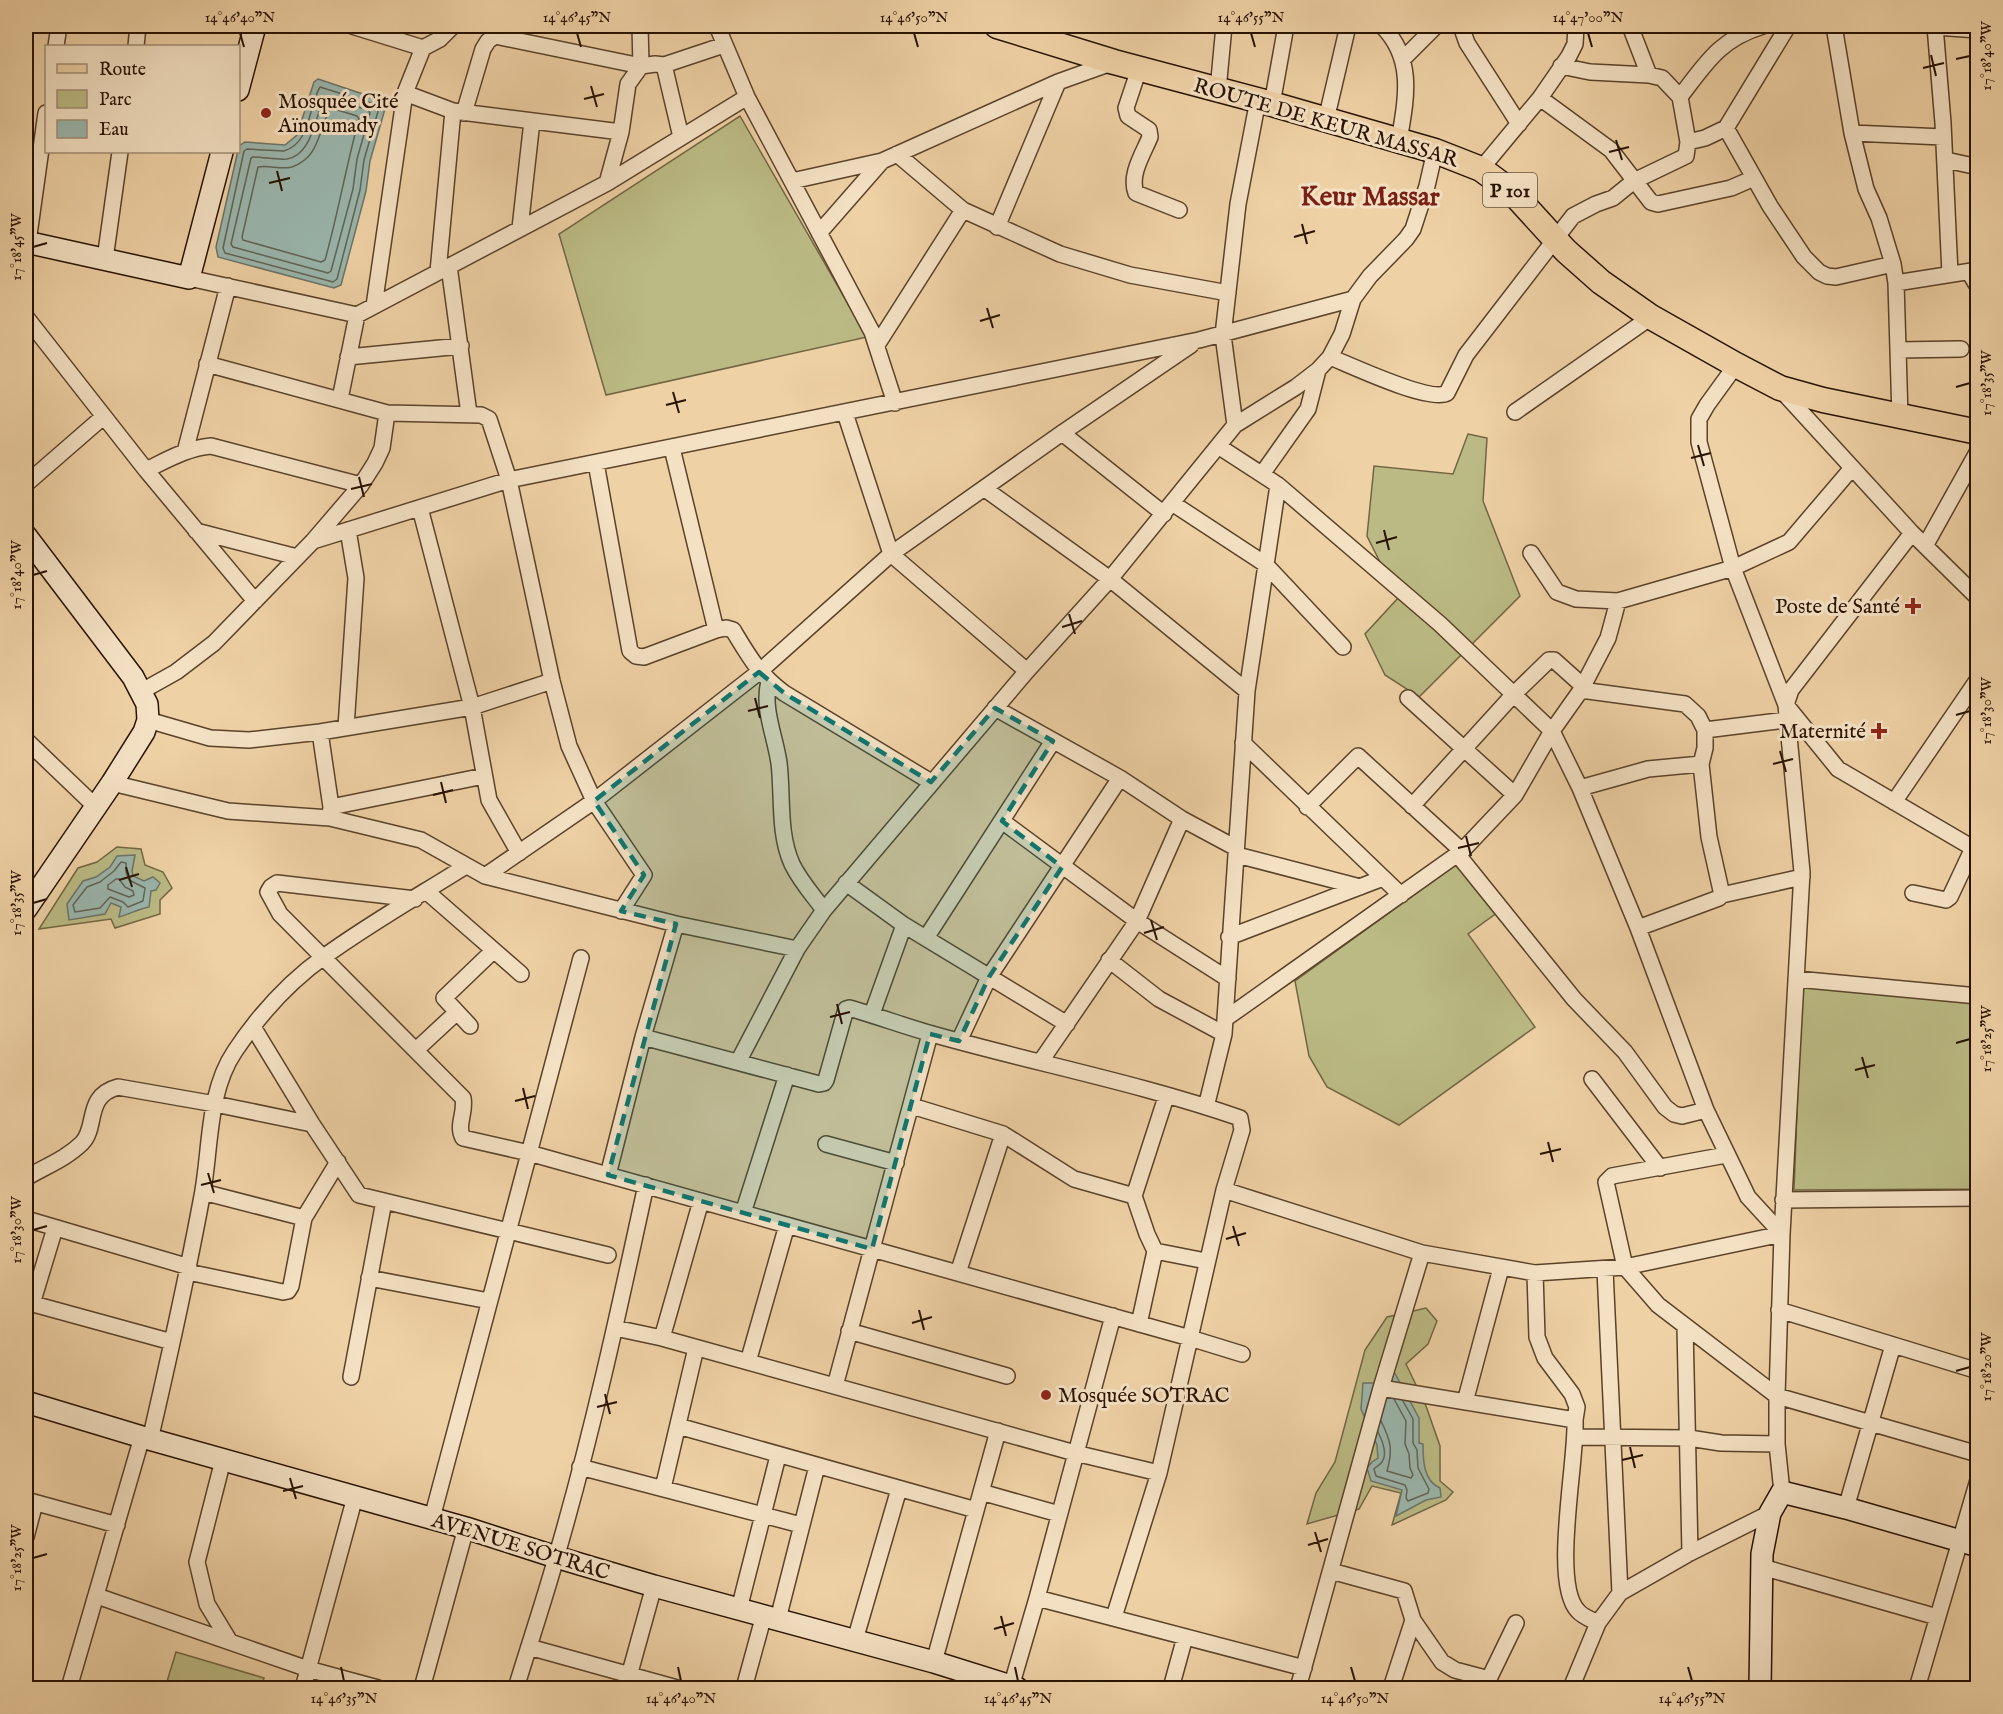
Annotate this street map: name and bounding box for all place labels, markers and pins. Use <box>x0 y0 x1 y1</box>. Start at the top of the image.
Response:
place label: Mosquée Cité Aïnoumady <box>277 89 399 140</box>
marker: Mosquée Cité Aïnoumady <box>259 106 273 120</box>
place label: Poste de Santé <box>1775 594 1900 621</box>
marker: Poste de Santé <box>1904 597 1922 615</box>
place label: Maternité <box>1779 719 1866 746</box>
marker: Maternité <box>1870 722 1888 740</box>
place label: Mosquée SOTRAC <box>1058 1383 1230 1410</box>
marker: Mosquée SOTRAC <box>1039 1388 1053 1402</box>

